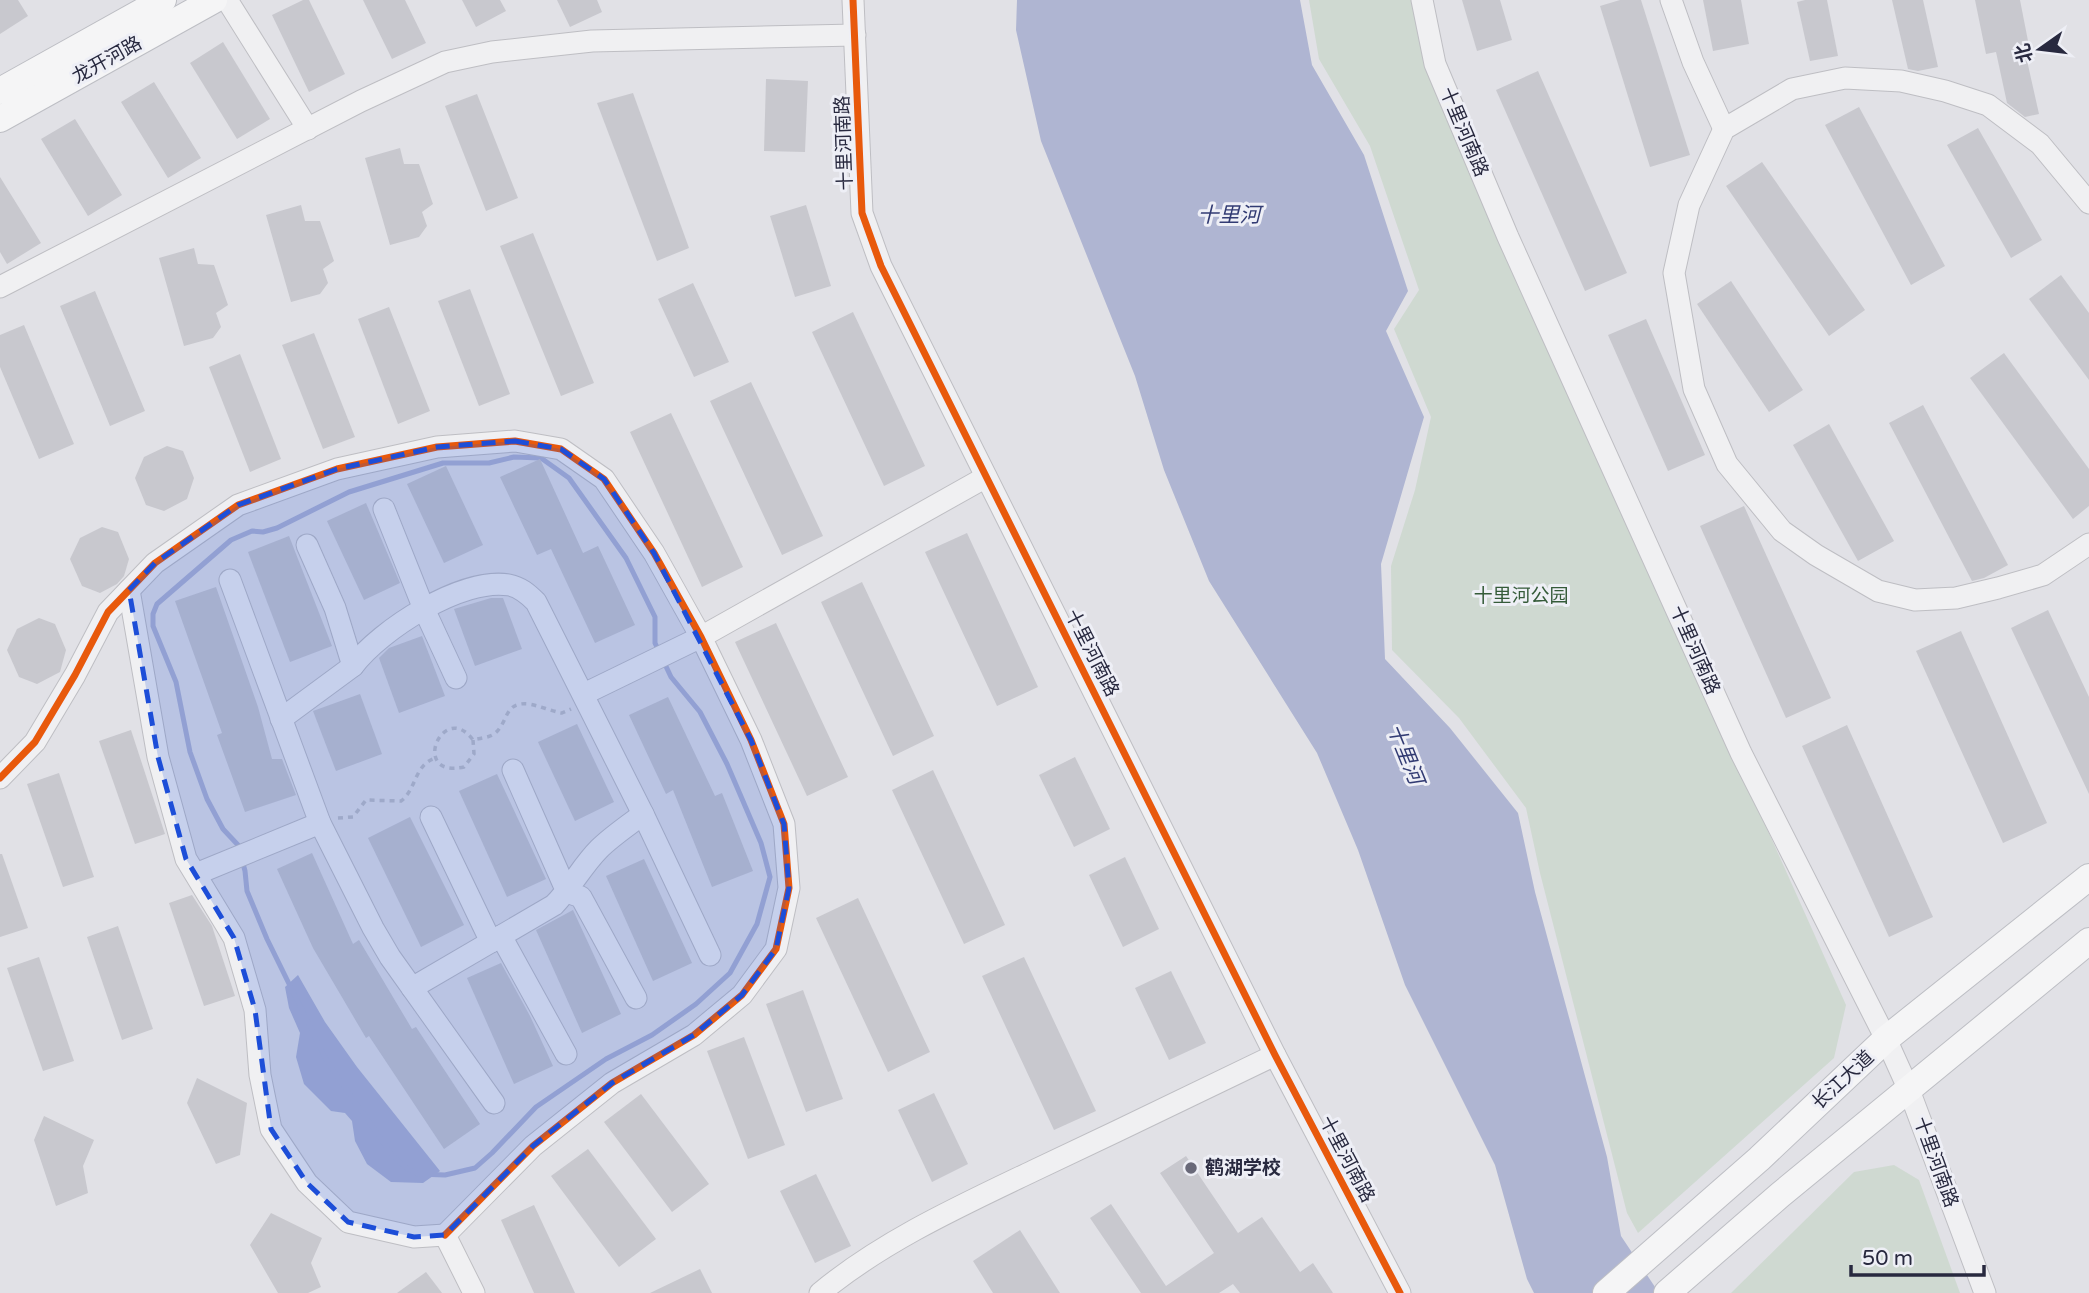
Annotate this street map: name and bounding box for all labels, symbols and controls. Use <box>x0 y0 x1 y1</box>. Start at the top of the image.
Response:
north arrow <box>2005 14 2075 84</box>
street label: 龙开河路 <box>68 32 146 88</box>
text: 北 <box>2012 41 2037 65</box>
street label: 十里河南路 <box>1435 84 1493 180</box>
street label: 十里河南路 <box>831 95 857 191</box>
water label: 十里河 <box>1198 203 1264 228</box>
park label: 十里河公园 <box>1473 585 1569 607</box>
street label: 十里河南路 <box>1666 602 1724 698</box>
street label: 十里河南路 <box>1061 606 1123 700</box>
water label: 十里河 <box>1382 720 1430 792</box>
street label: 长江大道 <box>1808 1046 1878 1114</box>
street label: 十里河南路 <box>1315 1112 1379 1206</box>
street label: 十里河南路 <box>1909 1114 1963 1210</box>
place label: 鹤湖学校 <box>1205 1157 1281 1179</box>
marker: 鹤湖学校 <box>1183 1160 1199 1176</box>
scale bar <box>1851 1234 1984 1278</box>
text: 50 m <box>1862 1246 1913 1271</box>

